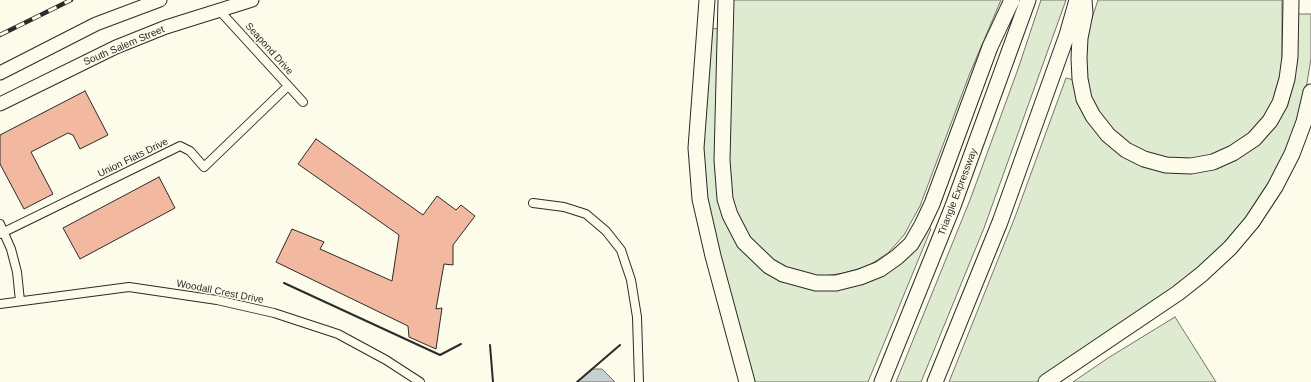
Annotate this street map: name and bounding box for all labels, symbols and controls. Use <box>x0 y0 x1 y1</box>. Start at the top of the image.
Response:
street label: Seapond Drive <box>242 20 296 78</box>
street label: South Salem Street <box>82 24 166 68</box>
street label: Union Flats Drive <box>96 136 170 180</box>
street label: Triangle Expressway <box>936 147 980 237</box>
street label: Woodall Crest Drive <box>175 278 265 306</box>

